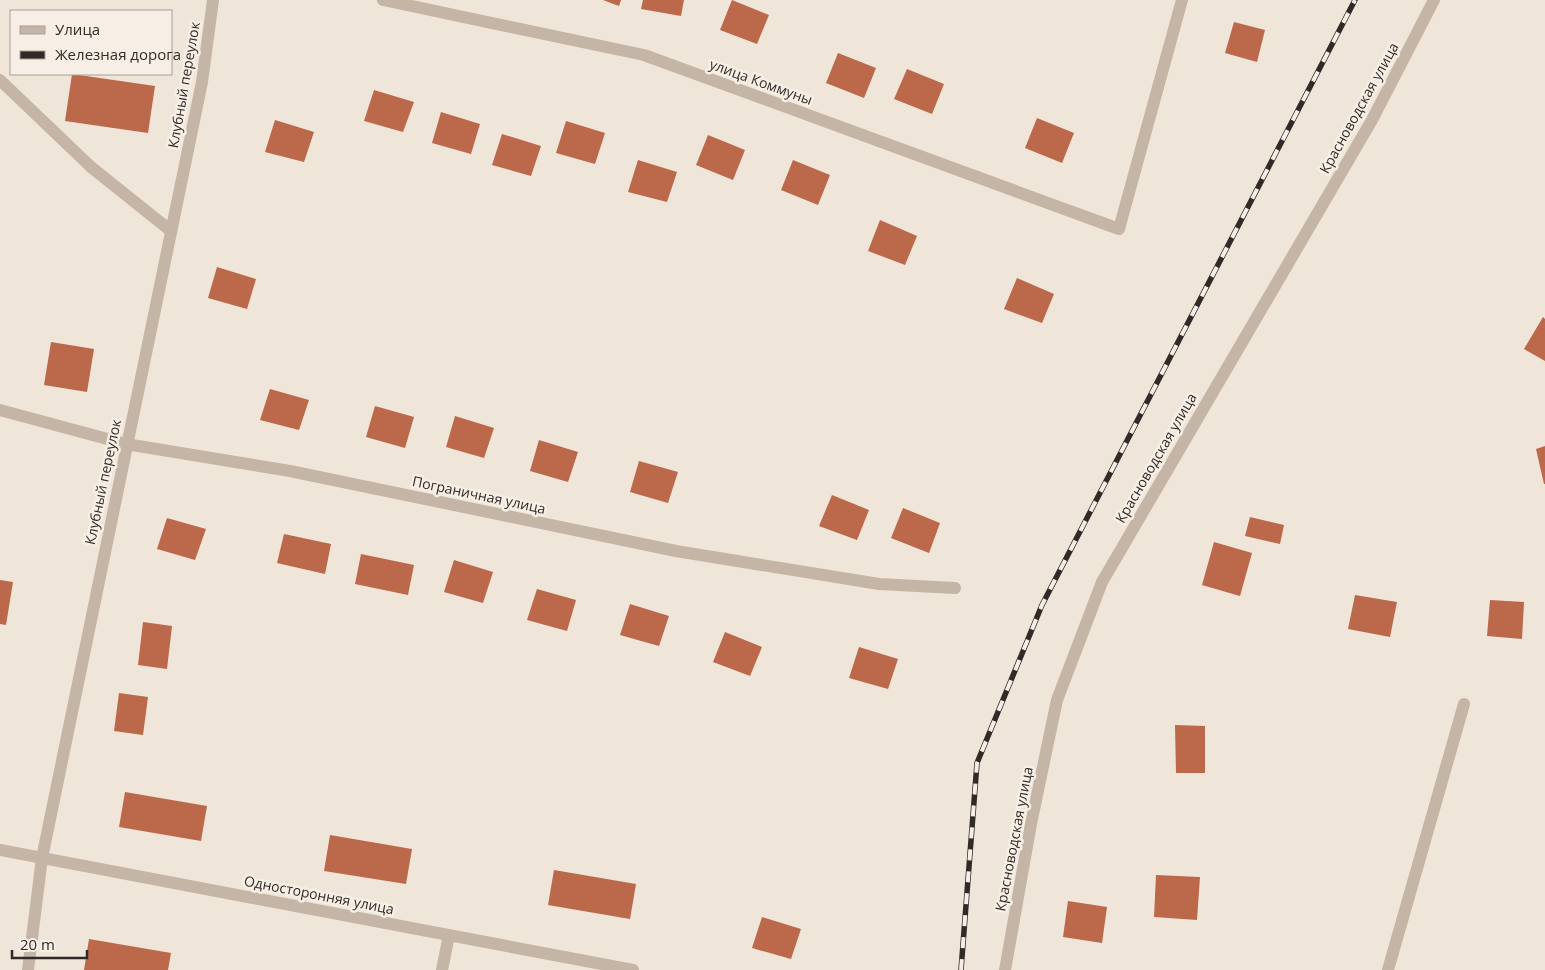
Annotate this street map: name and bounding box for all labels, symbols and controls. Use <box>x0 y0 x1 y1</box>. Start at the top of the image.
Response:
legend <box>10 10 172 75</box>
text: Улица <box>55 19 100 39</box>
street label: Клубный переулок <box>163 20 204 149</box>
street label: Красноводская улица <box>1315 39 1402 177</box>
text: Железная дорога <box>55 44 181 64</box>
street label: улица Коммуны <box>707 54 815 109</box>
street label: Красноводская улица <box>1111 389 1201 526</box>
street label: Клубный переулок <box>80 417 125 546</box>
street label: Пограничная улица <box>411 471 547 518</box>
street label: Красноводская улица <box>990 765 1037 913</box>
street label: Односторонняя улица <box>243 871 396 918</box>
scale bar <box>12 928 88 960</box>
text: 20 m <box>20 934 55 954</box>

